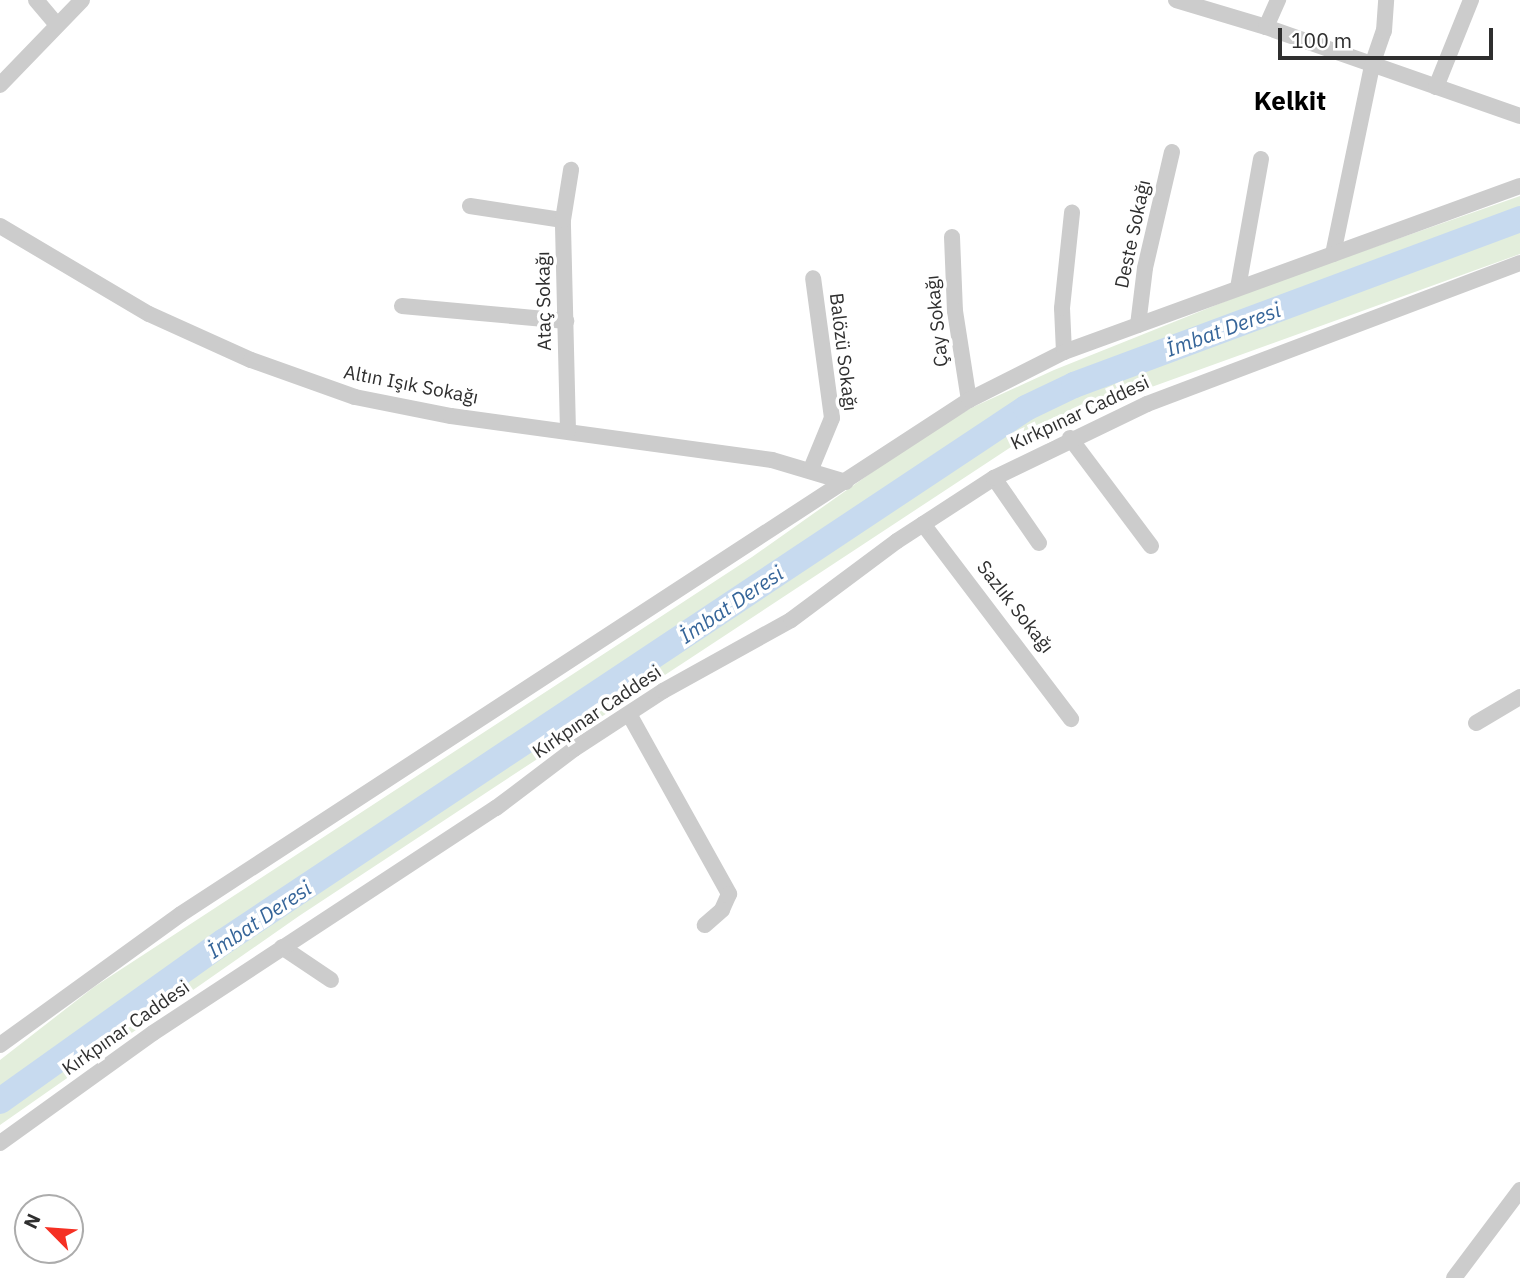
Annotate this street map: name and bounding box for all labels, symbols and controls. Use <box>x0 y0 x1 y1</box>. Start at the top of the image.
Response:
scale bar <box>1282 14 1497 58</box>
text: 100 m <box>1291 26 1352 54</box>
district label: Kelkit <box>1254 85 1326 117</box>
street label: Deste Sokağı <box>1110 178 1156 290</box>
street label: Ataç Sokağı <box>532 251 556 351</box>
street label: Çay Sokağı <box>921 274 953 368</box>
street label: Balözü Sokağı <box>824 292 862 412</box>
water label: İmbat Deresi <box>1162 297 1284 361</box>
street label: Altın Işık Sokağı <box>342 361 480 409</box>
street label: Kırkpınar Caddesi <box>1007 371 1153 455</box>
street label: Sazlık Sokağı <box>972 556 1058 658</box>
water label: İmbat Deresi <box>674 560 788 648</box>
street label: Kırkpınar Caddesi <box>528 661 666 763</box>
water label: İmbat Deresi <box>202 875 316 963</box>
street label: Kırkpınar Caddesi <box>58 976 194 1080</box>
north arrow <box>14 1194 84 1264</box>
text: N <box>18 1210 46 1232</box>

